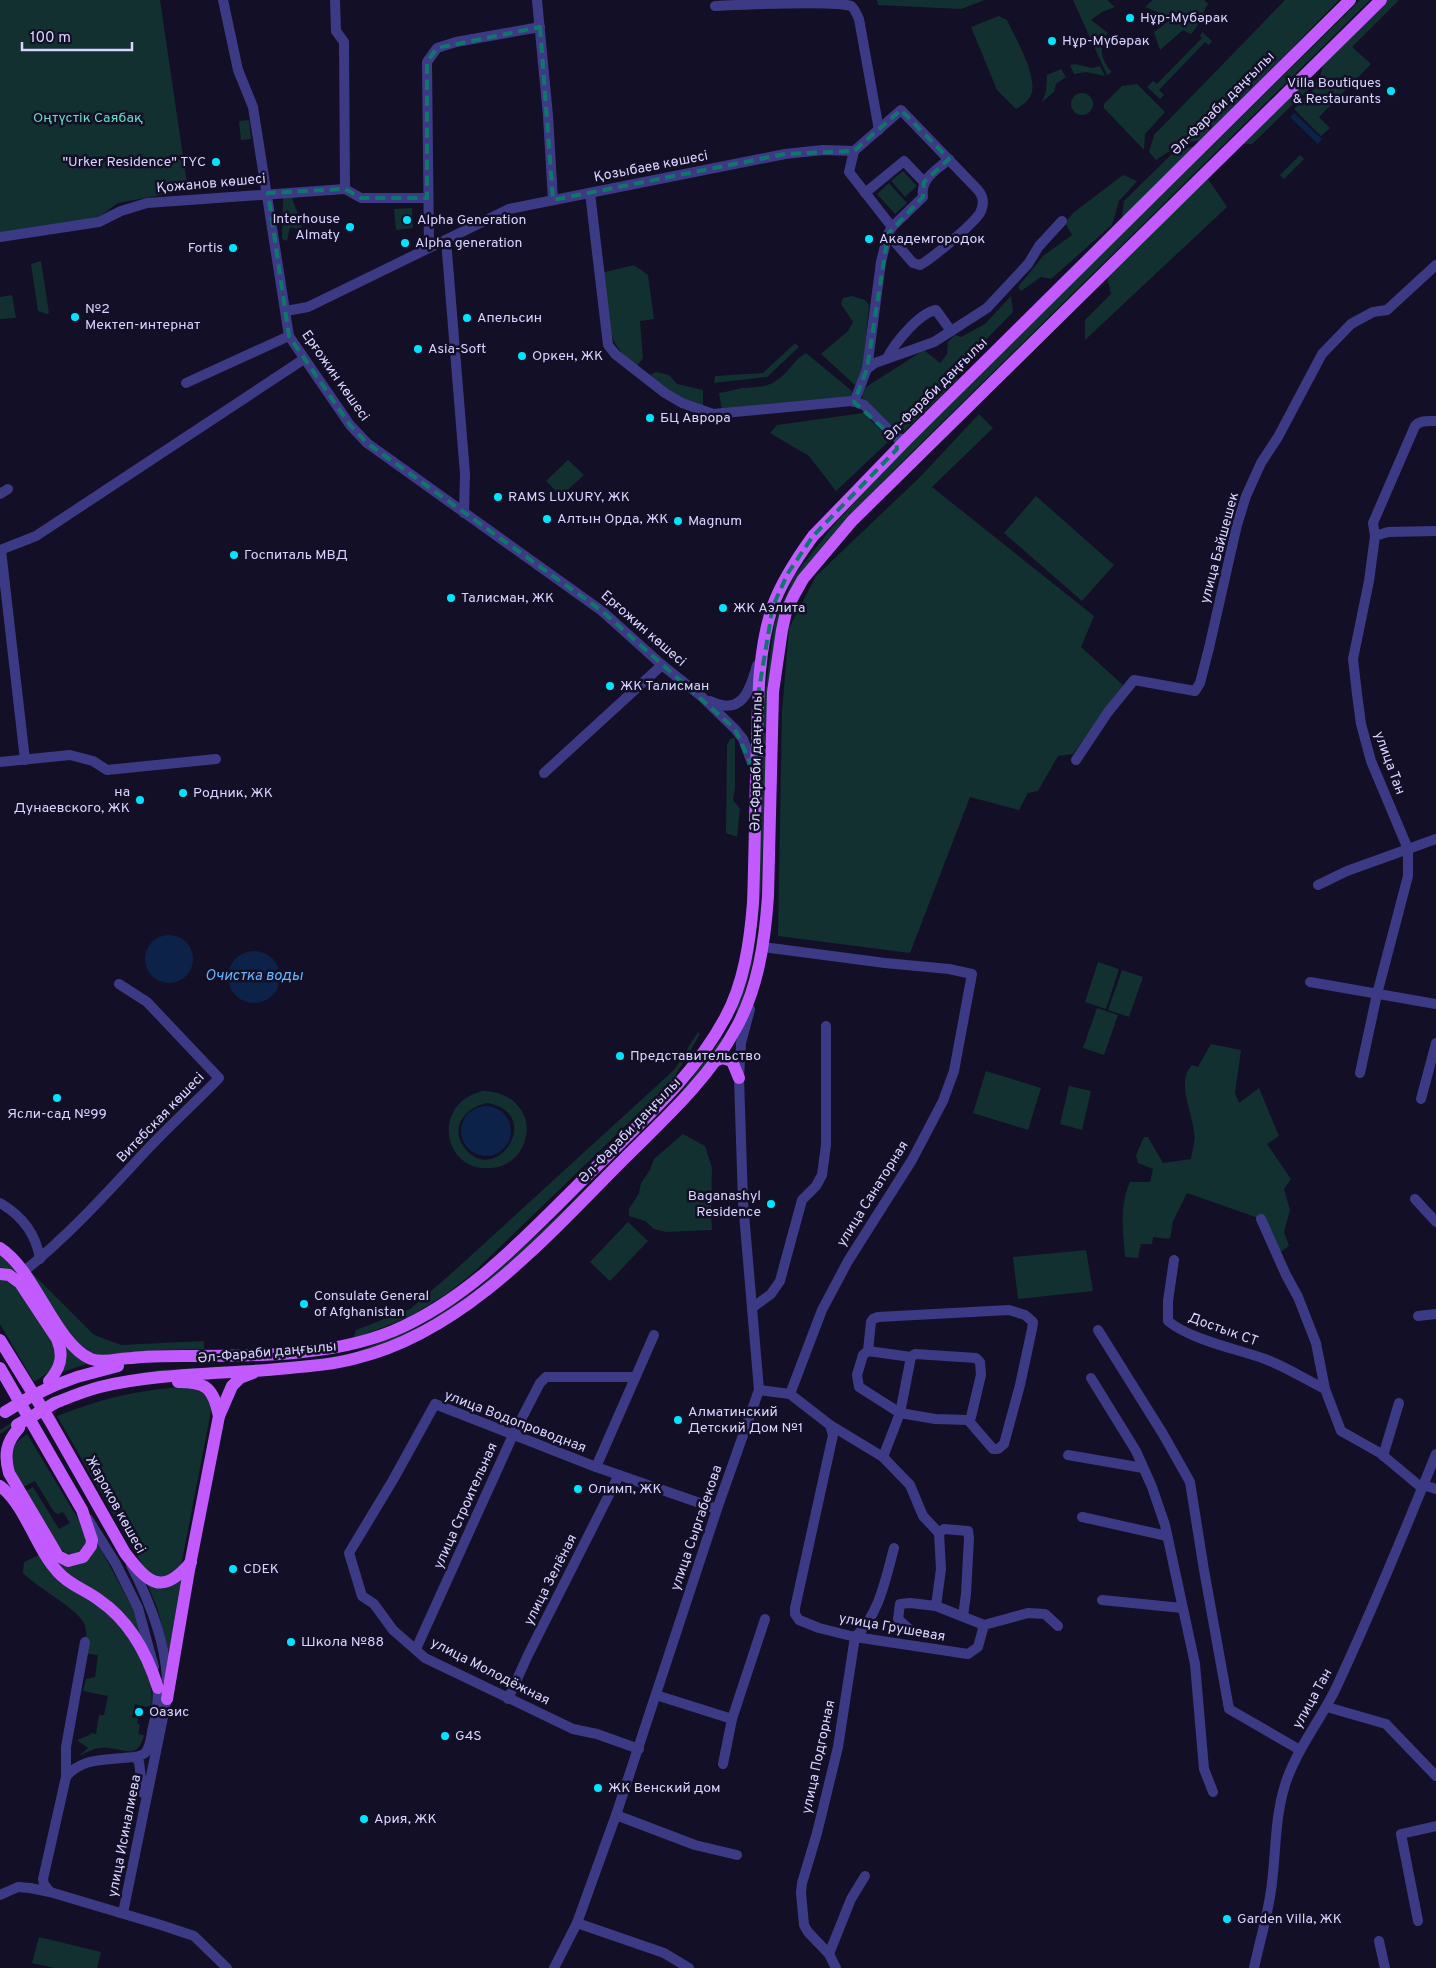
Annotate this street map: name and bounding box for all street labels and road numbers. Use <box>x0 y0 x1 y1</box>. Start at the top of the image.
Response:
street label: Әл-Фараби даңғылы <box>1168 49 1278 159</box>
street label: Қозыбаев көшесі <box>593 148 709 186</box>
street label: Қожанов көшесі <box>156 171 266 197</box>
street label: Ерғожин көшесі <box>297 327 373 425</box>
street label: Әл-Фараби даңғылы <box>881 335 991 445</box>
street label: улица Байшешек <box>1197 490 1243 606</box>
street label: Ерғожин көшесі <box>597 587 689 671</box>
street label: Әл-Фараби даңғылы <box>747 692 767 832</box>
street label: улица Тан <box>1370 729 1408 797</box>
street label: Витебская көшесі <box>114 1069 208 1167</box>
street label: Әл-Фараби даңғылы <box>575 1075 685 1187</box>
street label: улица Санаторная <box>834 1138 912 1250</box>
street label: Достык СТ <box>1186 1310 1260 1350</box>
street label: Әл-Фараби даңғылы <box>197 1338 337 1368</box>
street label: улица Водопроводная <box>442 1387 588 1457</box>
street label: улица Строительная <box>430 1440 502 1572</box>
street label: Жароков көшесі <box>81 1453 149 1557</box>
street label: улица Сыргабекова <box>668 1463 726 1593</box>
street label: улица Зелёная <box>521 1532 581 1628</box>
street label: улица Грушевая <box>837 1610 947 1646</box>
street label: улица Молодёжная <box>428 1635 552 1709</box>
street label: улица Тан <box>1290 1666 1336 1732</box>
street label: улица Подгорная <box>799 1699 839 1815</box>
street label: улица Исиналиева <box>105 1773 145 1899</box>

